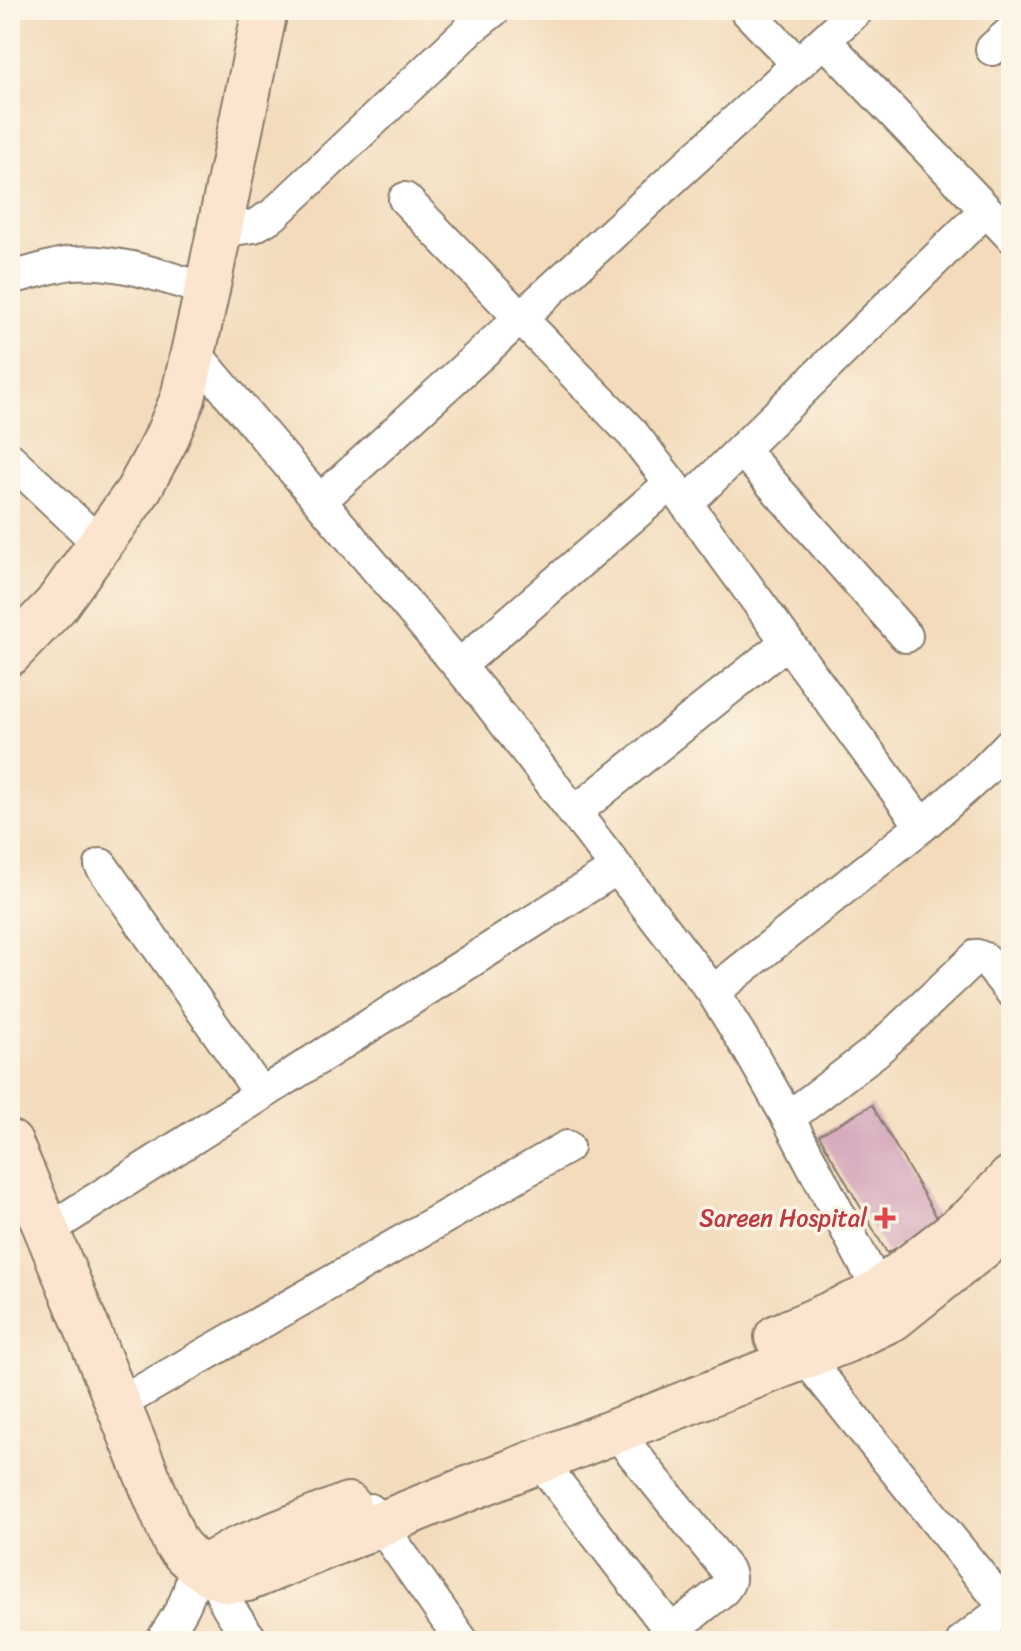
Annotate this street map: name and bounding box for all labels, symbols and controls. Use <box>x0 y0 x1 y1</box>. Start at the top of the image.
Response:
place label: Sareen Hospital <box>699 1197 868 1239</box>
marker: Sareen Hospital <box>874 1207 896 1229</box>

